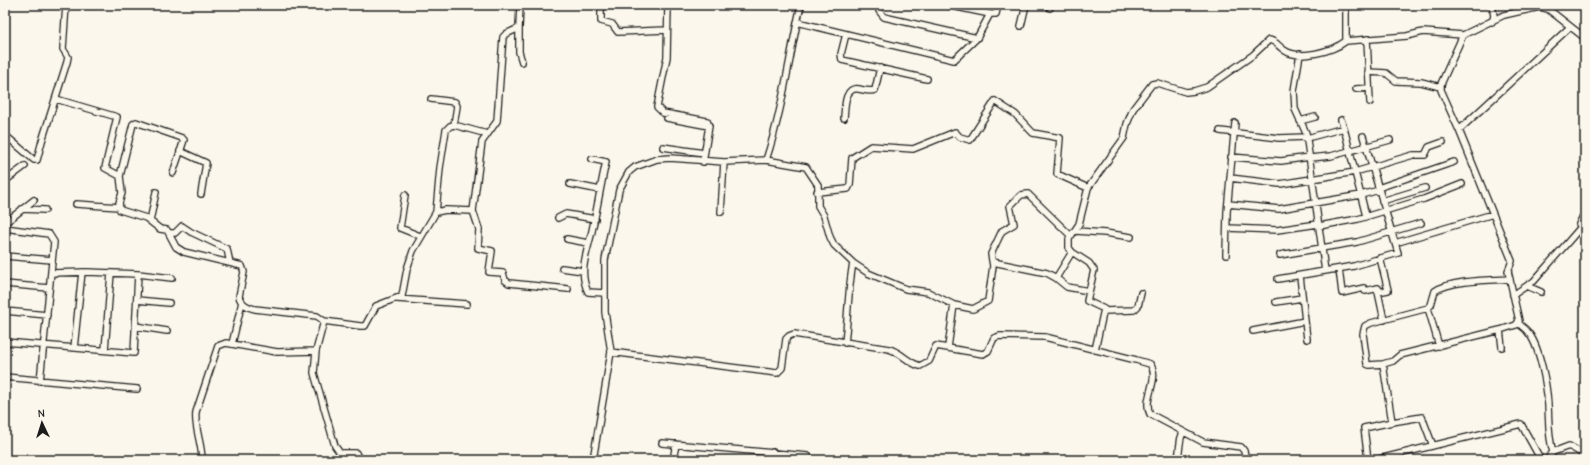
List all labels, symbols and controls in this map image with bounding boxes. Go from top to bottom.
north arrow [22,403,62,443]
text: N [37,407,45,420]

